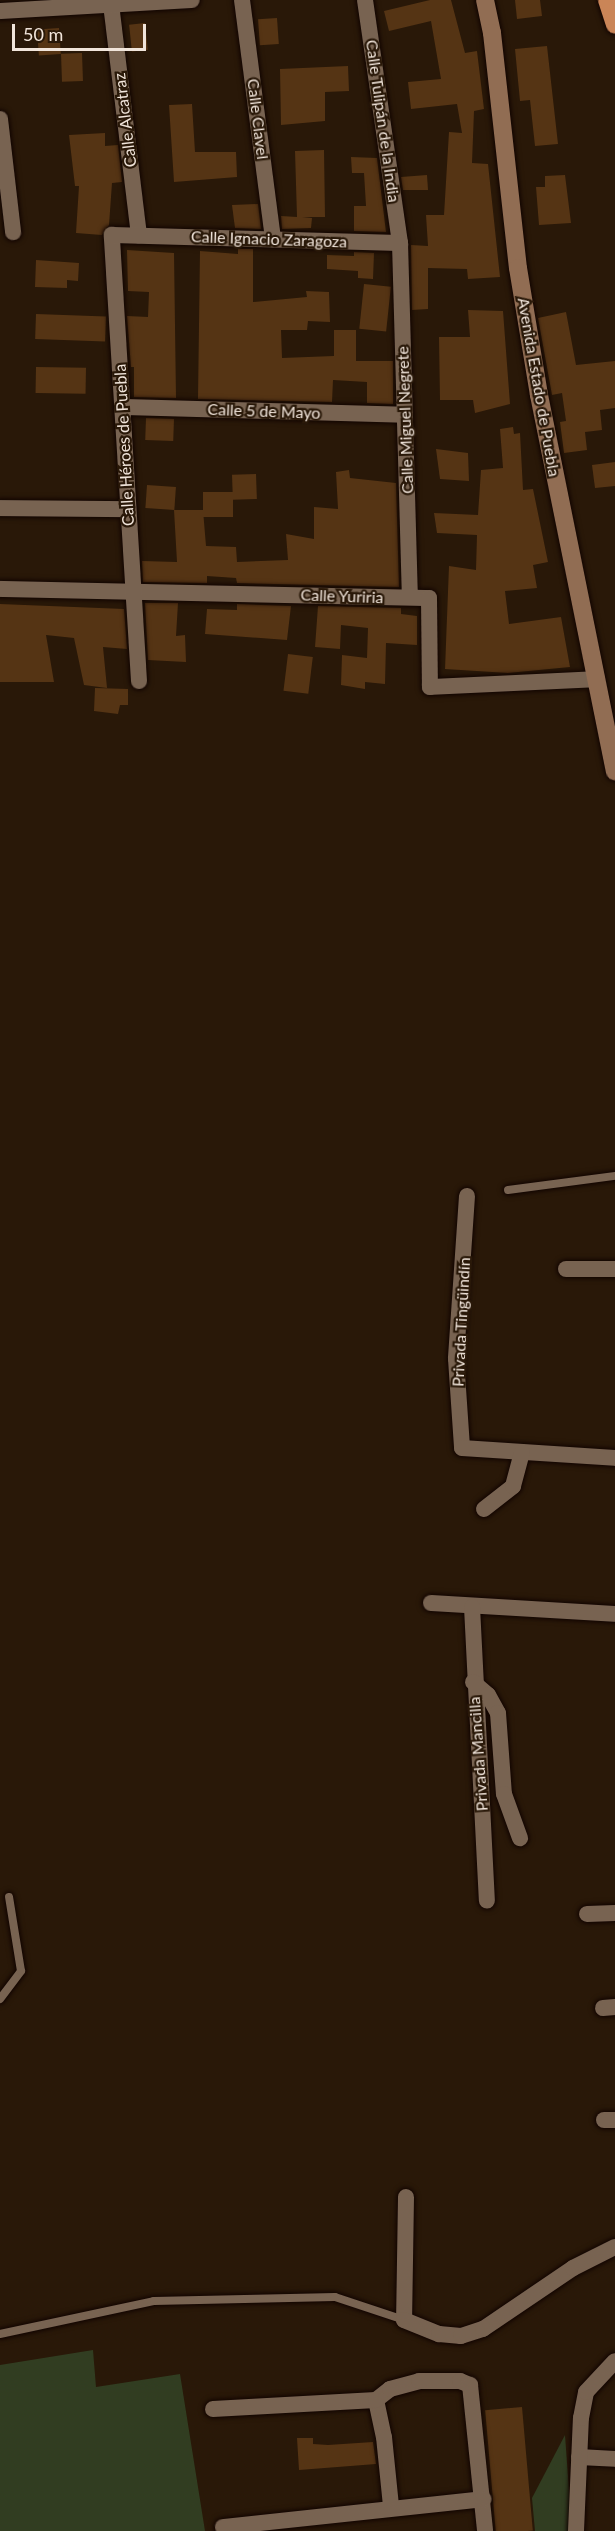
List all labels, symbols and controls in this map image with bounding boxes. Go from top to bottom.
scale bar [15,12,148,50]
text: 50 m [23,23,63,45]
street label: Calle Tulipán de la India [362,38,404,204]
street label: Calle Alcatraz [110,71,140,169]
street label: Calle Clavel [244,78,272,160]
street label: Calle Ignacio Zaragoza [191,227,347,251]
street label: Avenida Estado de Puebla [514,296,564,478]
street label: Calle Miguel Negrete [393,346,417,494]
street label: Calle Héroes de Puebla [110,363,138,527]
street label: Calle 5 de Mayo [207,399,321,423]
street label: Calle Yuriria [300,585,384,607]
street label: Privada Tingüindín [448,1257,474,1387]
street label: Privada Mancilla [464,1696,492,1812]

